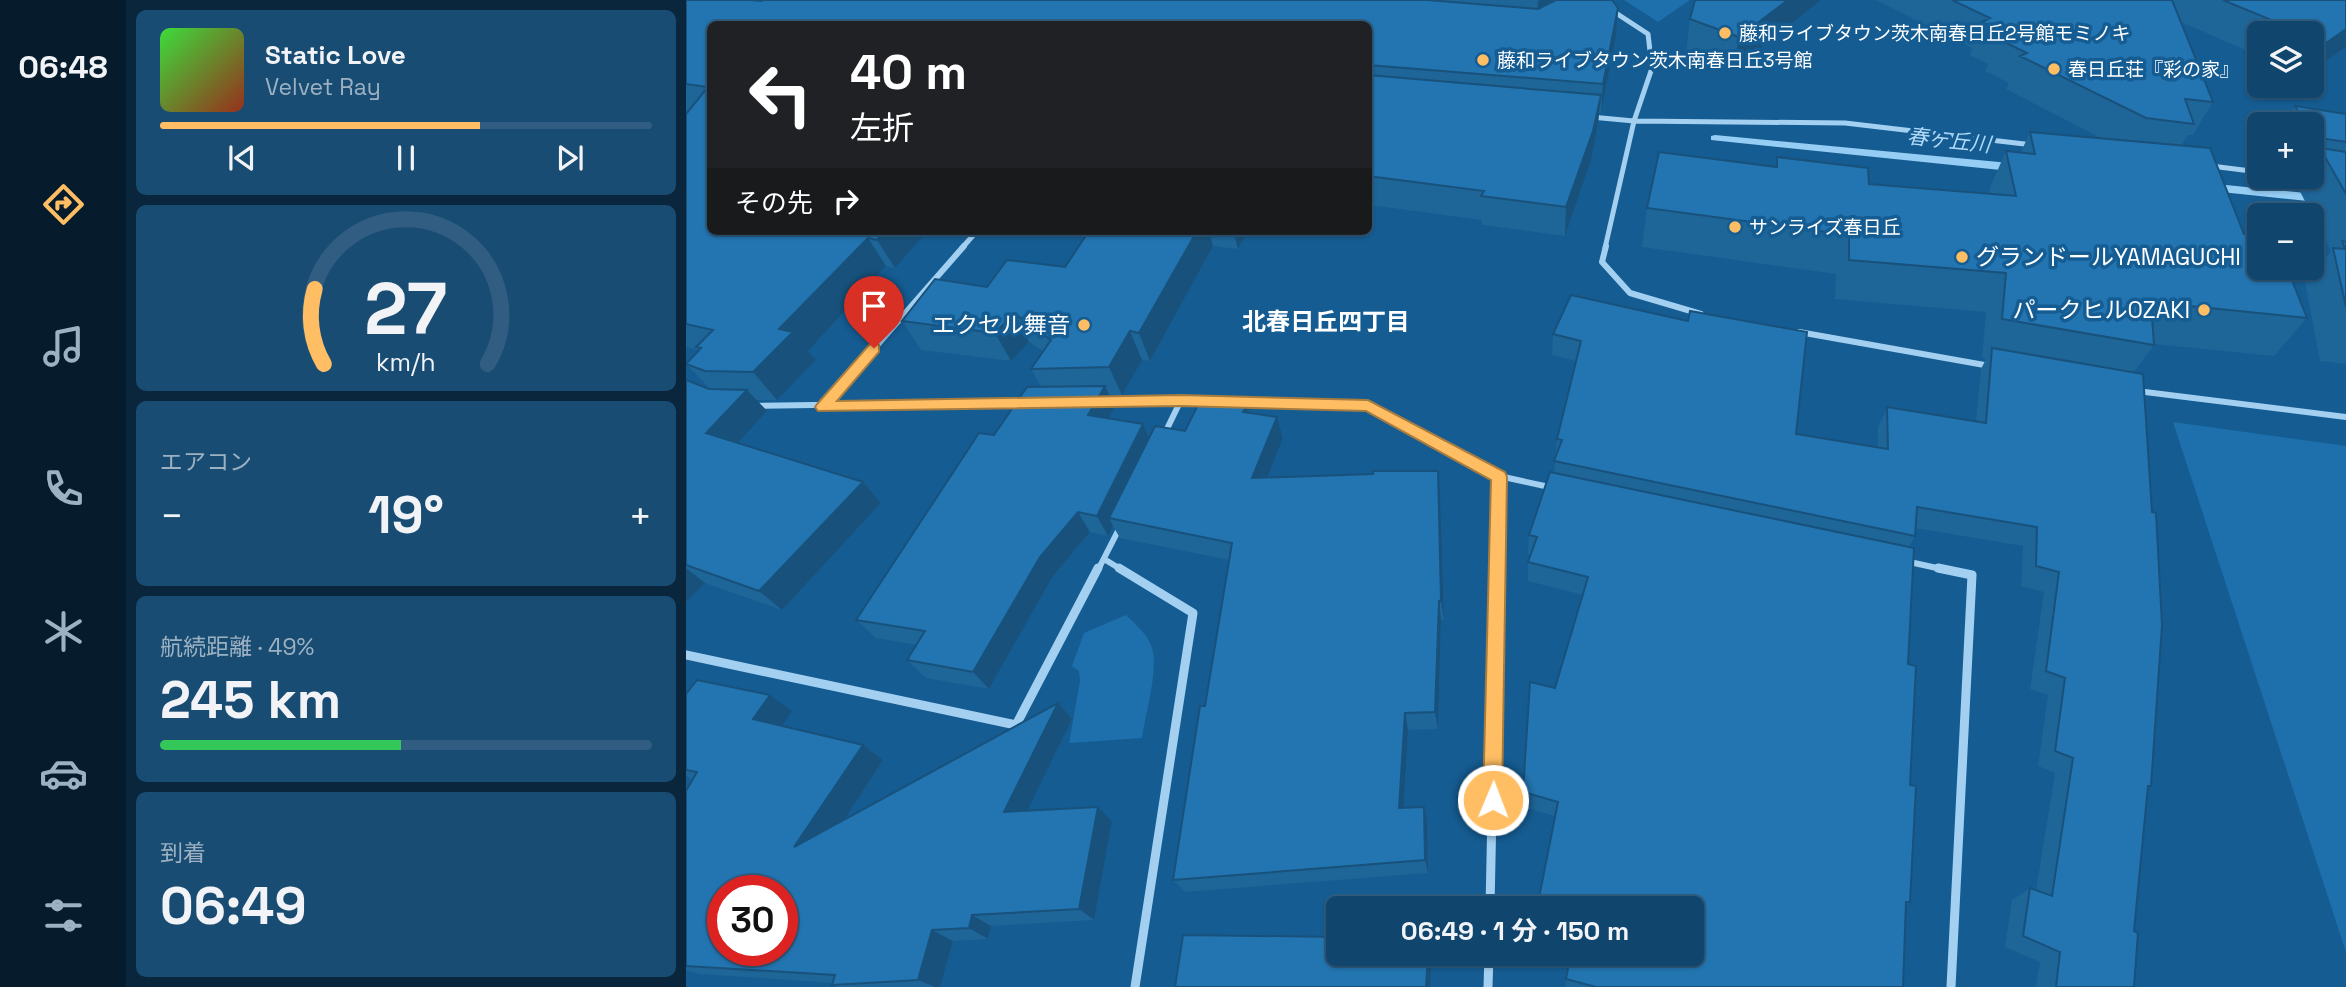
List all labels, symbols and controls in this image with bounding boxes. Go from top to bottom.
place label: 藤和ライブタウン茨木南春日丘2号館モミノキ [1739,21,2130,46]
map controls [2247,21,2324,280]
button: layers [2247,21,2324,98]
marker: 藤和ライブタウン茨木南春日丘2号館モミノキ [1717,25,1733,41]
text: Static Love [265,38,406,72]
text: 40 m [850,41,967,103]
text: 06:48 [18,47,108,87]
place label: 藤和ライブタウン茨木南春日丘3号館 [1497,48,1812,73]
icon: left [735,49,826,140]
marker: 藤和ライブタウン茨木南春日丘3号館 [1475,52,1491,68]
place label: 春日丘荘『彩の家』 [2068,57,2239,82]
marker: 春日丘荘『彩の家』 [2046,61,2062,77]
text: Velvet Ray [265,72,381,102]
text: 左折 [850,108,914,148]
button: + [2247,112,2324,189]
water label: 春ヶ丘川 [1906,122,1994,158]
icon: previous [223,139,261,177]
icon: pause [387,139,425,177]
icon: next [551,139,589,177]
icon: directions [39,180,88,229]
icon: right [827,182,865,220]
text: その先 [735,186,813,220]
button: − [2247,203,2324,280]
place label: サンライズ春日丘 [1749,215,1900,240]
marker: サンライズ春日丘 [1727,219,1743,235]
place label: グランドールYAMAGUCHI [1976,242,2241,272]
marker: グランドールYAMAGUCHI [1954,249,1970,265]
text: 27 [365,263,447,356]
pin [844,276,904,348]
icon: arrive [855,287,893,325]
place label: パークヒルOZAKI [2013,295,2190,325]
marker: パークヒルOZAKI [2196,302,2212,318]
district label: 北春日丘四丁目 [1242,306,1410,337]
place label: エクセル舞音 [932,310,1070,340]
marker: エクセル舞音 [1076,317,1092,333]
icon: music [39,322,88,371]
text: km/h [376,346,436,378]
text: エアコン [160,447,252,477]
icon: phone [39,464,88,513]
text: 19° [368,482,444,548]
text: − [160,492,184,540]
text: + [628,492,652,540]
icon: climate [39,607,88,656]
text: 航続距離 · 49% [160,632,314,662]
text: 245 km [160,667,341,733]
icon: car [39,749,88,798]
position arrow [1456,763,1530,837]
text: 到着 [160,838,206,868]
text: 06:49 [160,873,307,939]
speed limit sign: 30 [707,875,798,966]
icon: filters [39,891,88,940]
text: 06:49 · 1 分 · 150 m [1401,914,1629,948]

